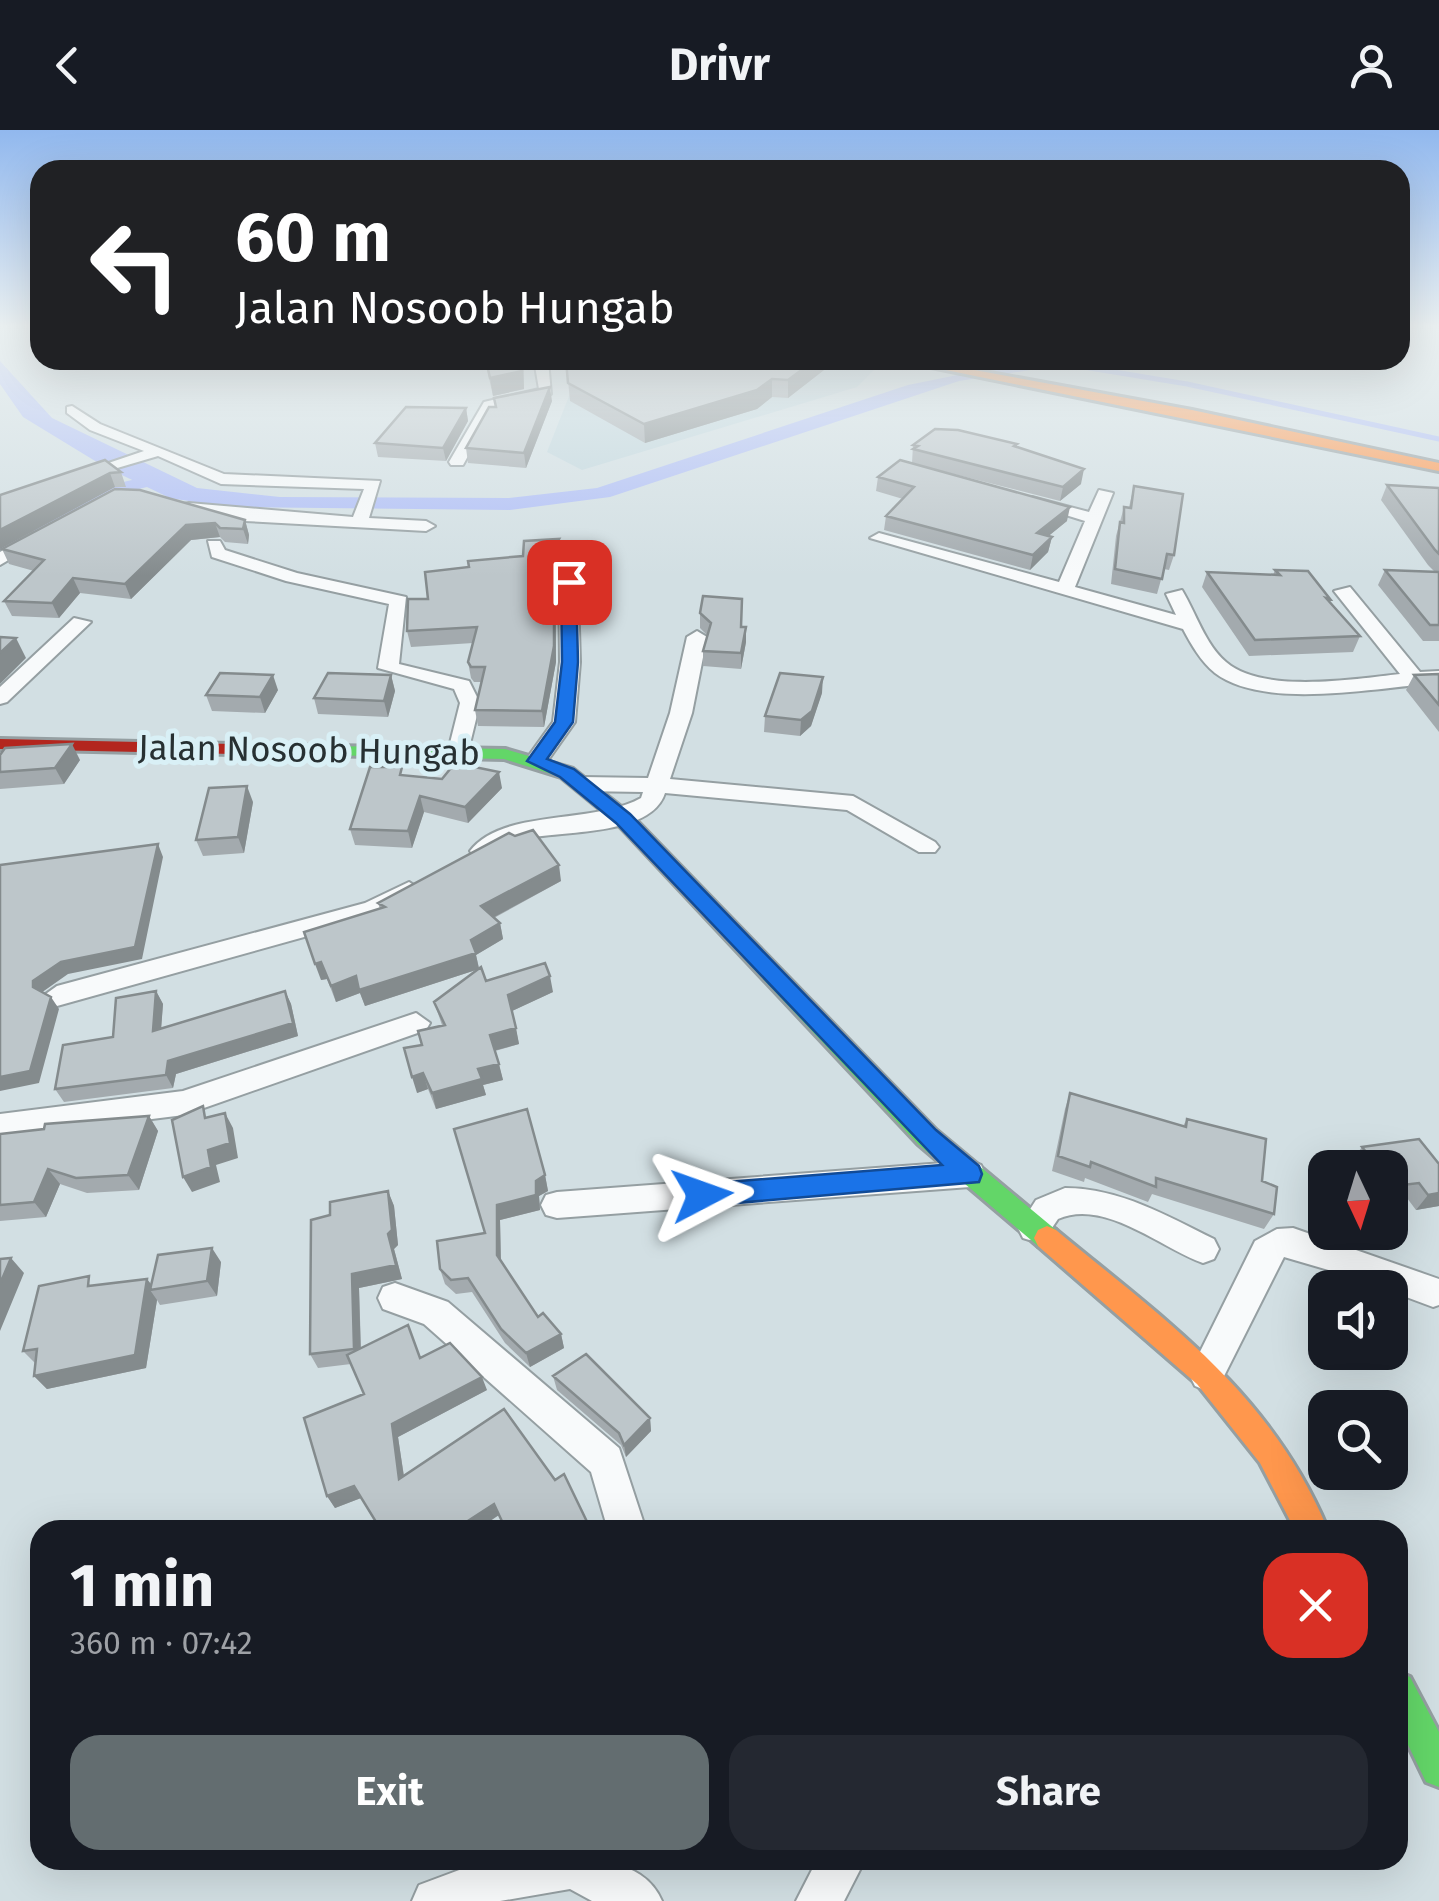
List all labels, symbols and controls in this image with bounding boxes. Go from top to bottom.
icon: back [40,38,95,93]
text: Drivr [669,38,770,92]
icon: person [1344,38,1399,93]
text: 60 m [235,196,391,280]
icon: left [70,200,200,330]
text: Jalan Nosoob Hungab [235,281,675,335]
pin [527,540,612,625]
icon: arrive [542,555,597,610]
street label: Jalan Nosoob Hungab [138,726,480,774]
position arrow [650,1143,754,1247]
north arrow [1308,1150,1408,1250]
map controls [1308,1150,1408,1490]
button: sound [1308,1270,1408,1370]
button: search [1308,1390,1408,1490]
text: 1 min [70,1550,214,1622]
button: close [1263,1553,1368,1658]
text: 360 m · 07:42 [70,1624,253,1662]
button: Exit [70,1735,709,1850]
button: Share [729,1735,1368,1850]

